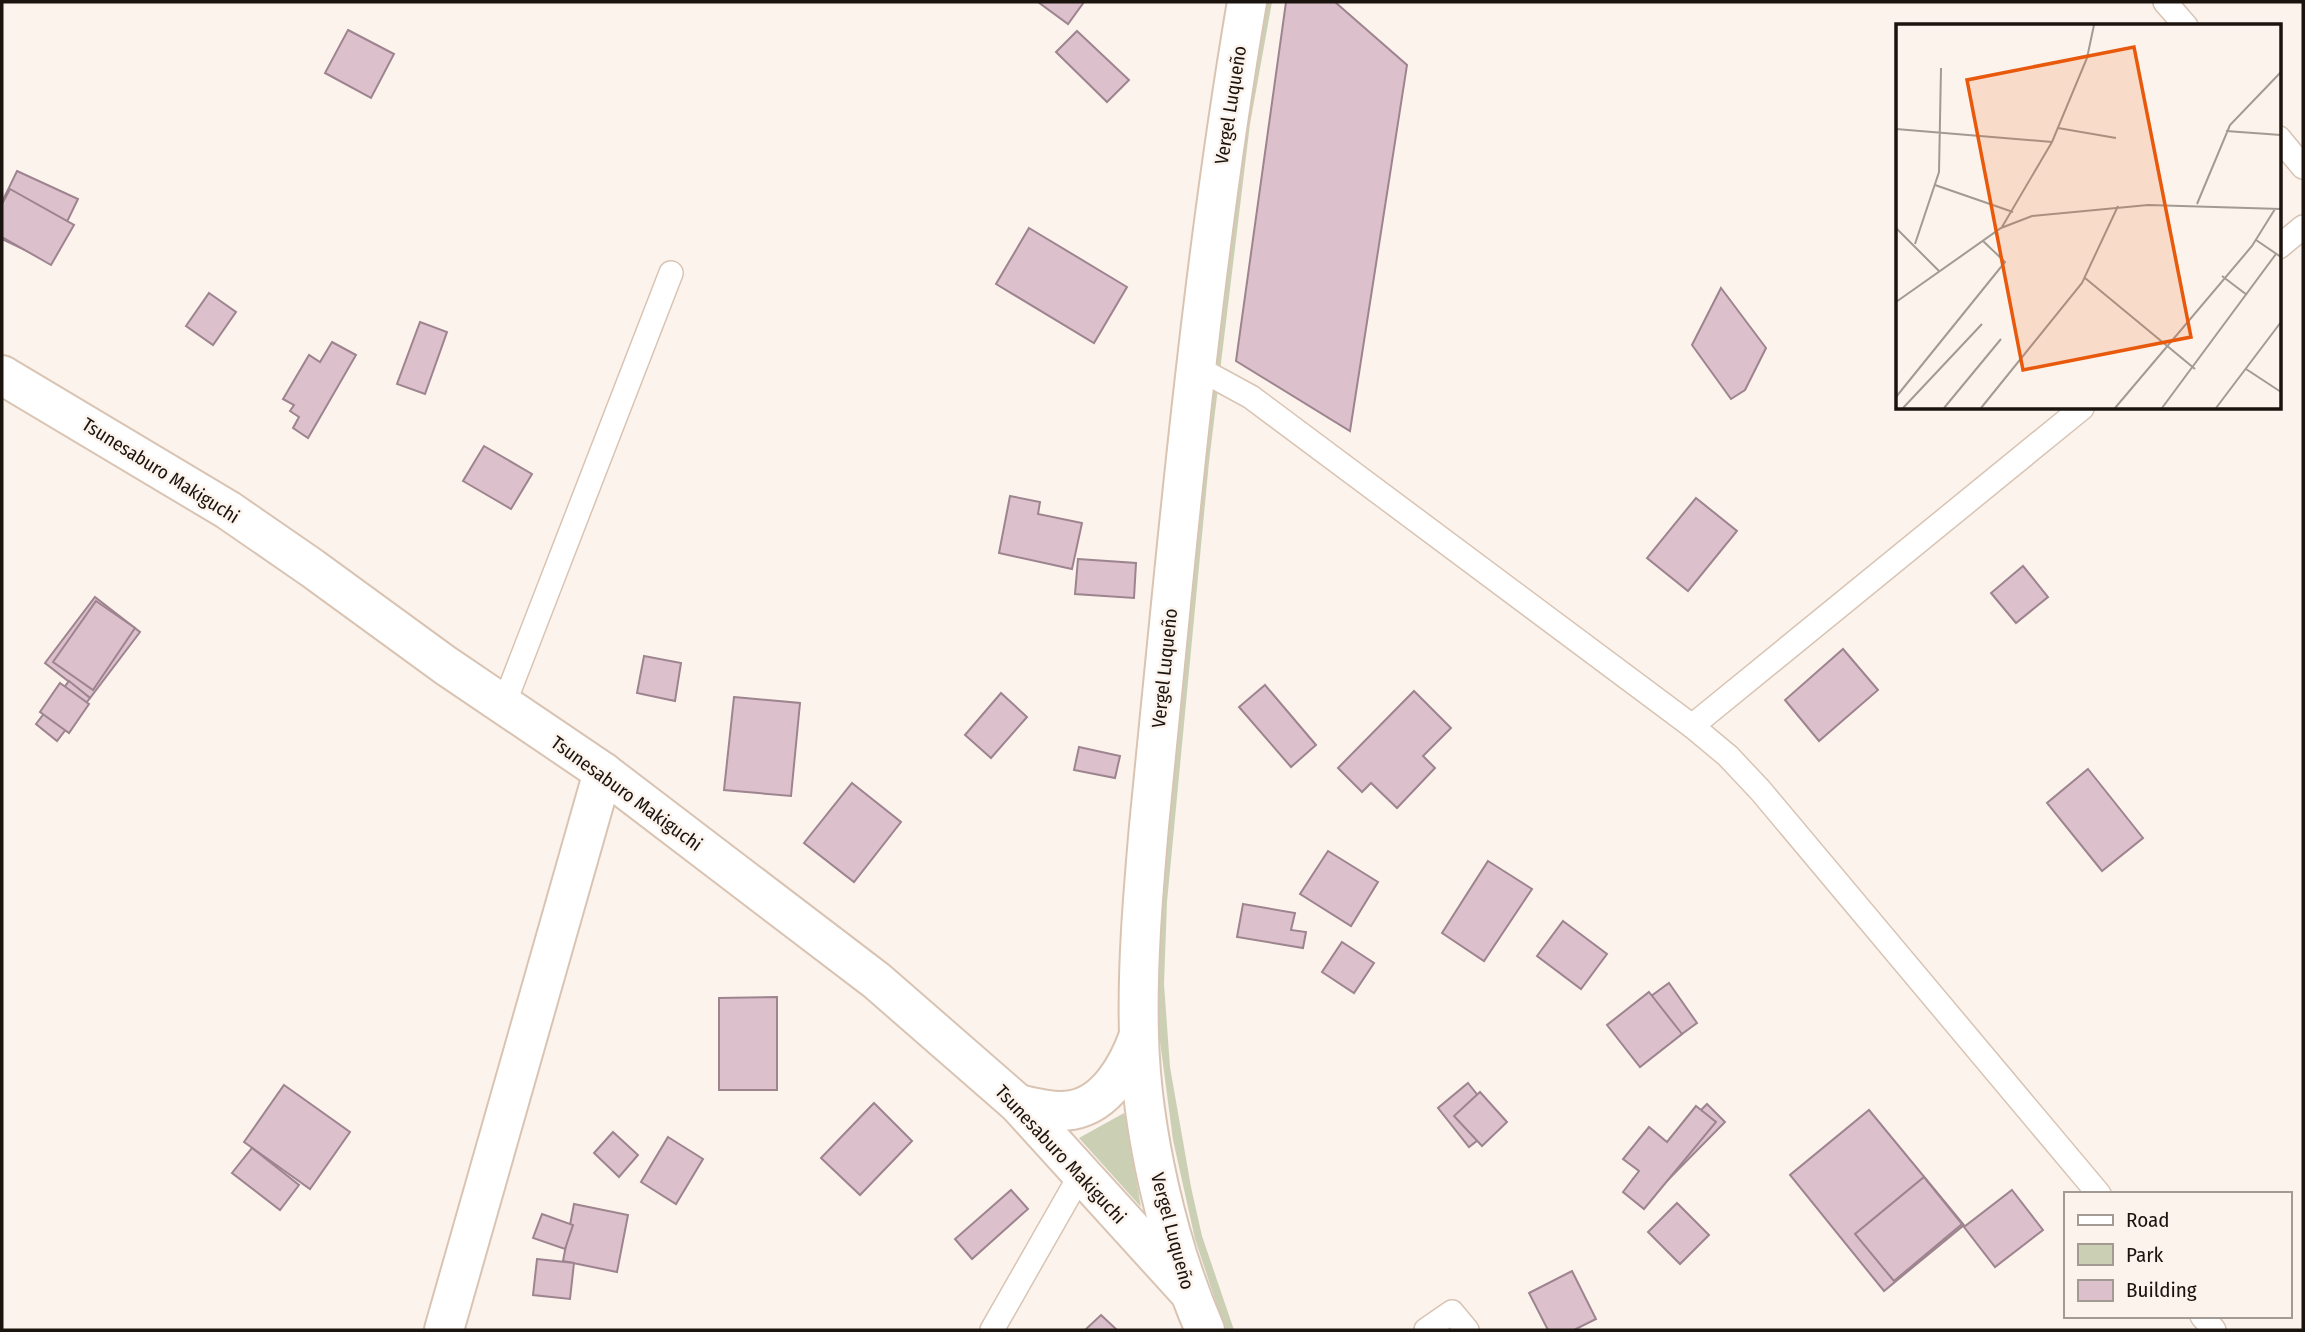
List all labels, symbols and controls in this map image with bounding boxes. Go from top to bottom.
inset map [1896,24,2280,410]
street label: Vergel Luqueño [1210,44,1251,166]
street label: Tsunesaburo Makiguchi [78,413,244,528]
street label: Vergel Luqueño [1147,607,1182,729]
street label: Tsunesaburo Makiguchi [547,731,707,856]
street label: Tsunesaburo Makiguchi [990,1080,1131,1228]
street label: Vergel Luqueño [1146,1170,1199,1292]
legend [2064,1192,2291,1318]
text: Road [2126,1207,2170,1233]
text: Park [2126,1242,2164,1268]
text: Building [2126,1277,2197,1303]

